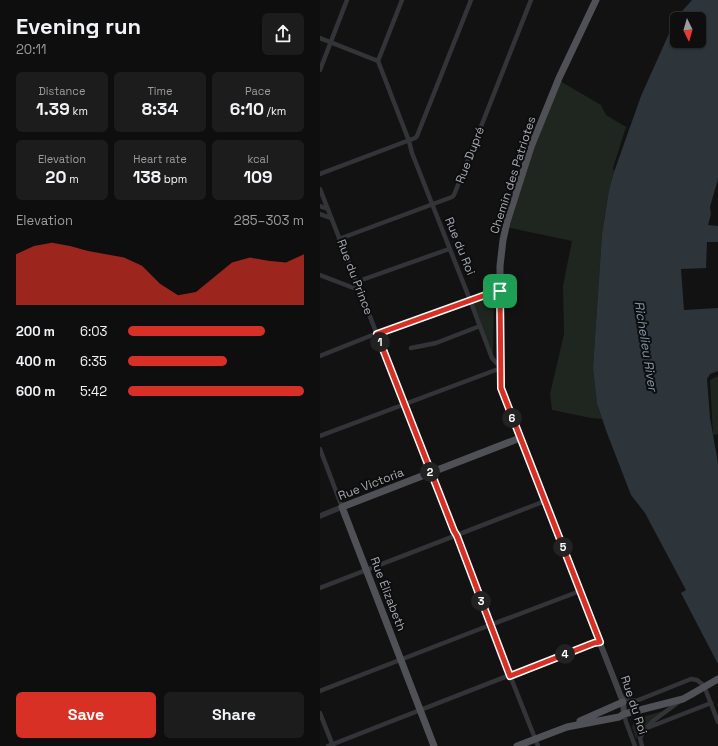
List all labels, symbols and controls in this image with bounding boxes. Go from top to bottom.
text: Evening run [16,12,141,40]
north arrow [670,12,706,48]
map controls [670,12,706,48]
button: share [262,13,304,55]
text: 20:11 [16,41,46,58]
text: Distance [39,84,85,98]
text: Time [147,84,173,98]
text: Pace [245,84,271,98]
text: 1.39 [36,98,70,120]
text: 8:34 [142,98,178,120]
text: 6:10 [230,98,264,120]
text: km [70,104,88,118]
text: /km [264,104,286,118]
street label: Chemin des Patriotes [486,114,540,236]
street label: Rue Dupré [452,124,488,186]
text: Elevation [38,152,86,166]
text: Heart rate [133,152,187,166]
text: kcal [247,152,269,166]
text: 20 [45,166,66,188]
text: 138 [133,166,161,188]
text: 109 [243,166,273,188]
text: m [66,172,79,186]
text: bpm [161,172,187,186]
text: Elevation [16,212,73,229]
text: 285–303 m [234,212,304,229]
street label: Rue du Roi [441,215,479,277]
street label: Rue du Prince [333,237,377,317]
pin [483,274,517,308]
icon: arrive [489,280,511,302]
water label: Richelieu River [630,300,662,394]
text: 200 m [16,323,55,340]
text: 6:03 [80,323,107,340]
pin: 1 [370,332,390,352]
text: 1 [378,335,382,349]
text: 400 m [16,353,56,370]
text: 6:35 [80,353,107,370]
text: 600 m [16,383,55,400]
text: 5:42 [80,383,107,400]
pin: 6 [502,408,522,428]
text: 6 [509,411,515,425]
pin: 2 [420,462,440,482]
street label: Rue Victoria [336,464,406,504]
text: 2 [427,465,433,479]
pin: 5 [553,537,573,557]
text: 5 [560,540,566,554]
street label: Rue Élizabeth [366,555,410,633]
pin: 3 [471,591,491,611]
text: 3 [478,594,484,608]
pin: 4 [555,644,575,664]
text: 4 [562,647,569,661]
street label: Rue du Roi [617,673,651,737]
button: Save [16,692,156,738]
button: Share [164,692,304,738]

